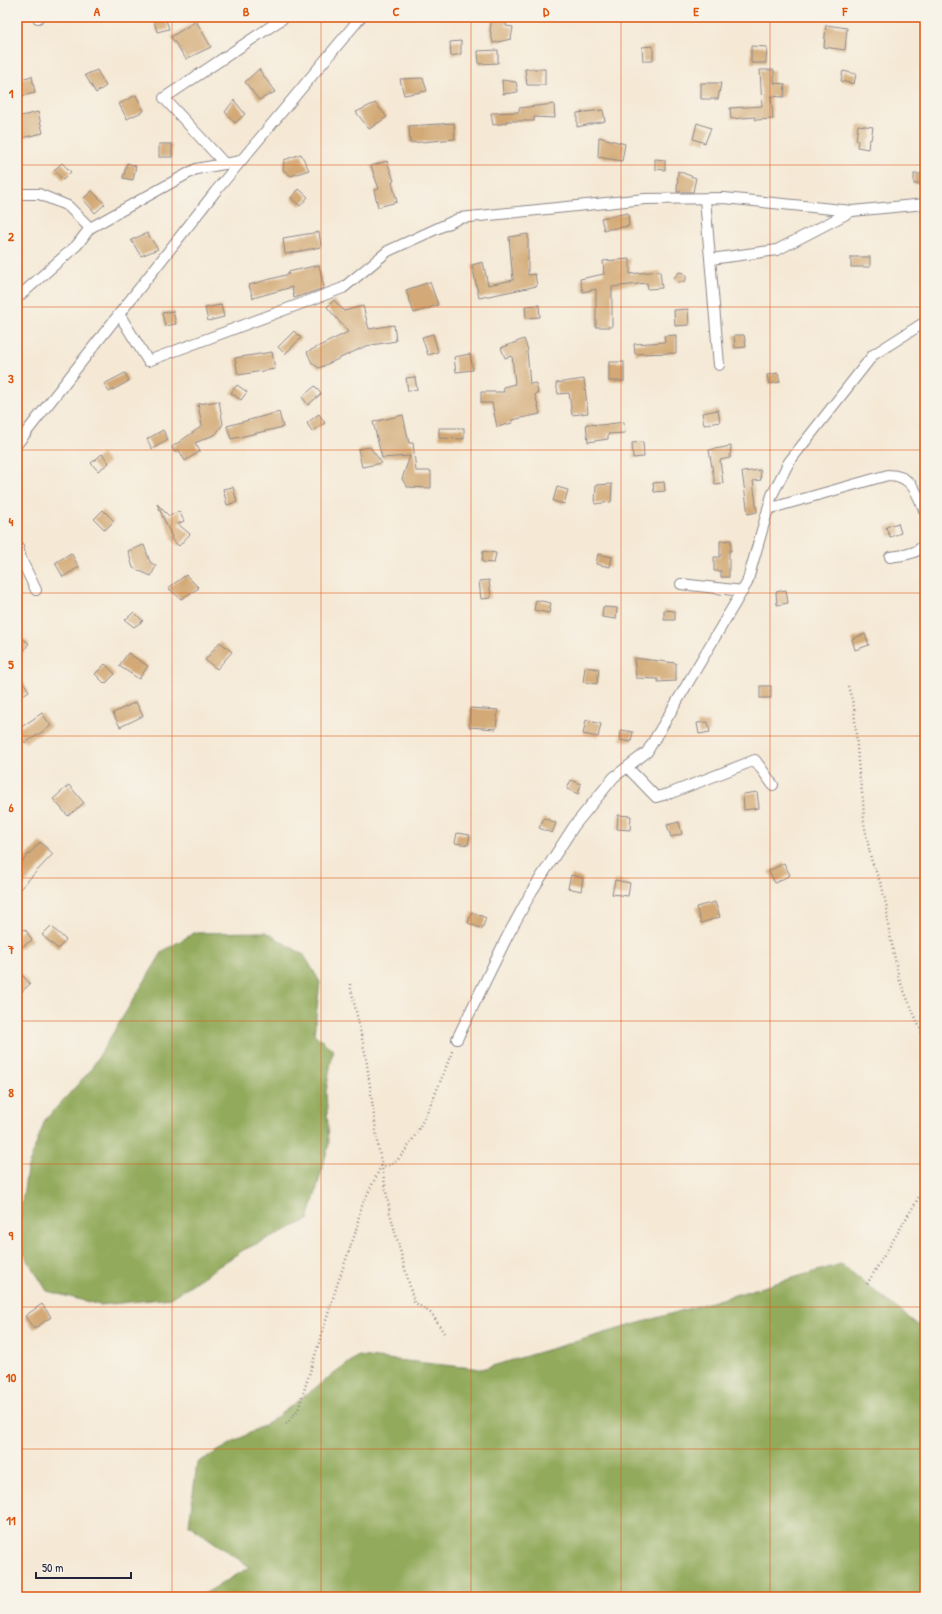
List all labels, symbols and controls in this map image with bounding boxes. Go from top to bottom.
text: A [94,2,101,20]
text: B [243,2,250,20]
text: C [392,2,400,20]
text: D [543,2,550,20]
text: E [693,2,699,20]
text: F [842,2,849,20]
text: 1 [9,84,14,102]
text: 2 [8,227,15,245]
text: 3 [8,369,14,387]
text: 4 [9,512,14,530]
text: 5 [8,655,14,673]
text: 6 [8,798,14,816]
text: 7 [7,940,15,958]
text: 8 [8,1083,14,1101]
text: 9 [9,1226,14,1244]
text: 10 [6,1368,16,1386]
text: 11 [6,1511,16,1529]
scale bar [36,1554,131,1580]
text: 50 m [42,1559,63,1576]

